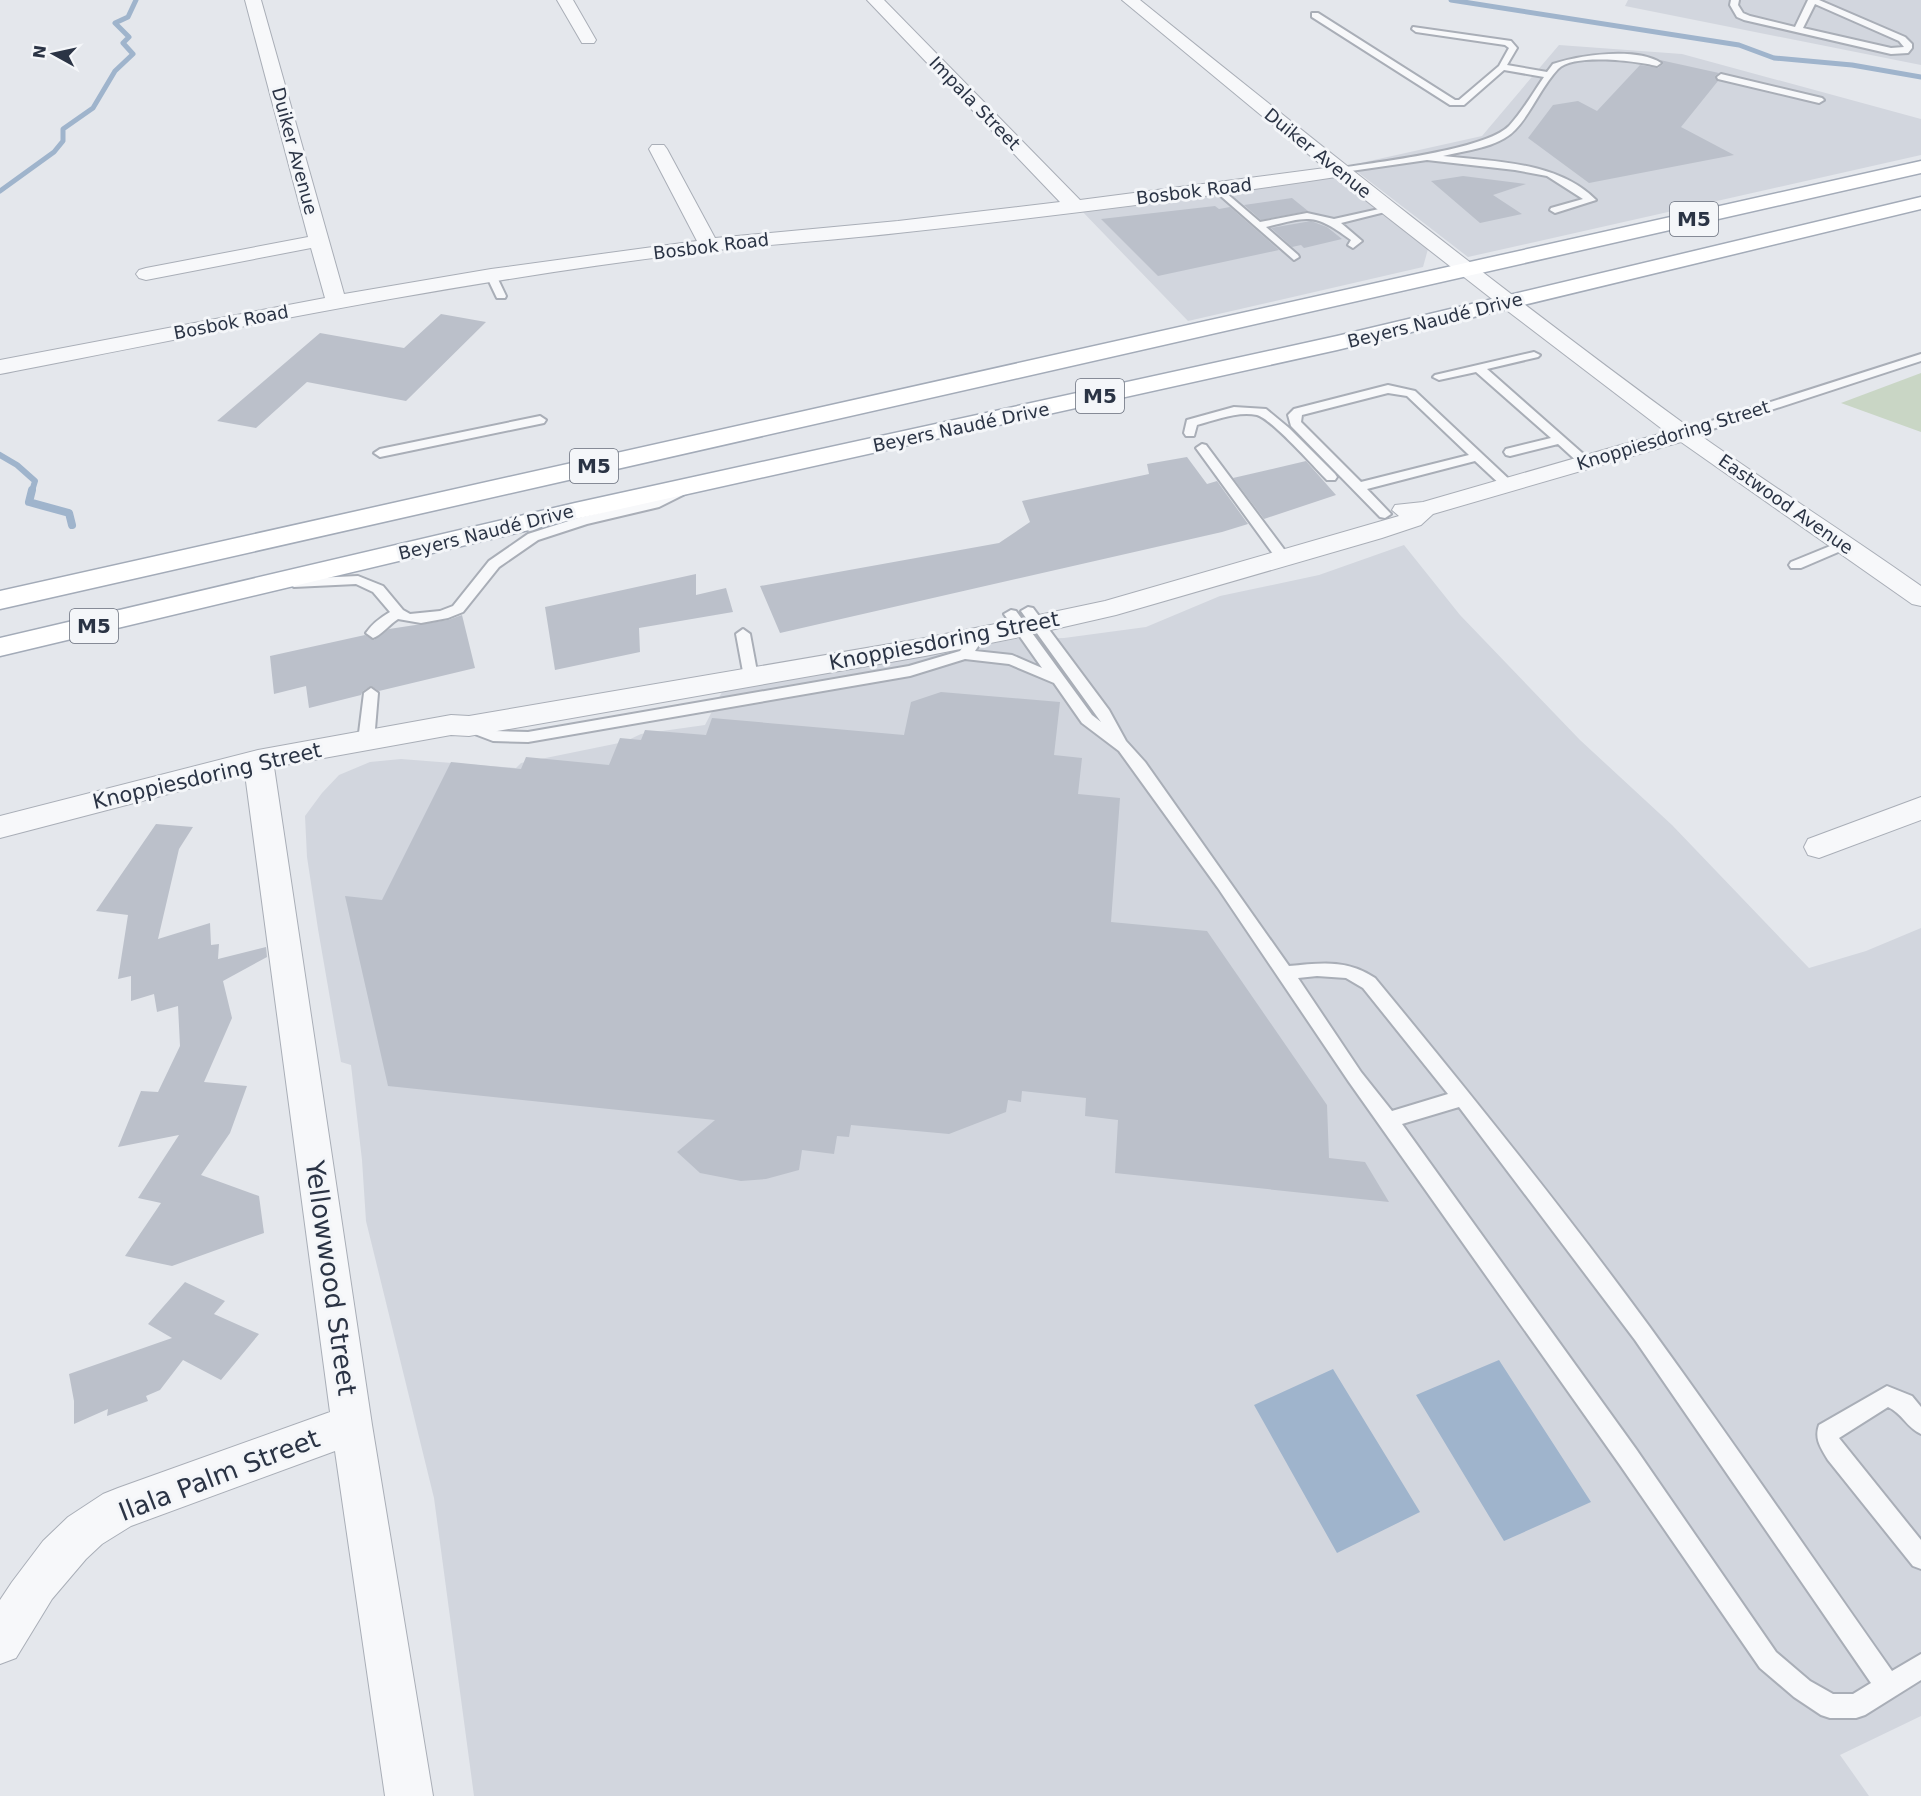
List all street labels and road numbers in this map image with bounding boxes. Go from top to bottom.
street label: Impala Street [925,52,1025,154]
street label: Duiker Avenue [268,85,322,217]
street label: Duiker Avenue [1260,104,1376,202]
street label: Bosbok Road [1135,173,1253,209]
road number: M5 [1670,202,1718,236]
street label: Bosbok Road [652,228,770,264]
street label: Beyers Naudé Drive [1345,288,1525,352]
street label: Bosbok Road [172,301,290,343]
road number: M5 [1076,379,1124,413]
street label: Knoppiesdoring Street [1574,396,1772,474]
street label: Beyers Naudé Drive [871,398,1051,456]
road number: M5 [570,449,618,483]
street label: Eastwood Avenue [1715,450,1857,558]
street label: Beyers Naudé Drive [396,500,576,564]
street label: Knoppiesdoring Street [827,607,1061,675]
road number: M5 [70,609,118,643]
street label: Knoppiesdoring Street [90,738,324,814]
street label: Yellowwood Street [300,1158,362,1397]
street label: Ilala Palm Street [114,1423,324,1527]

